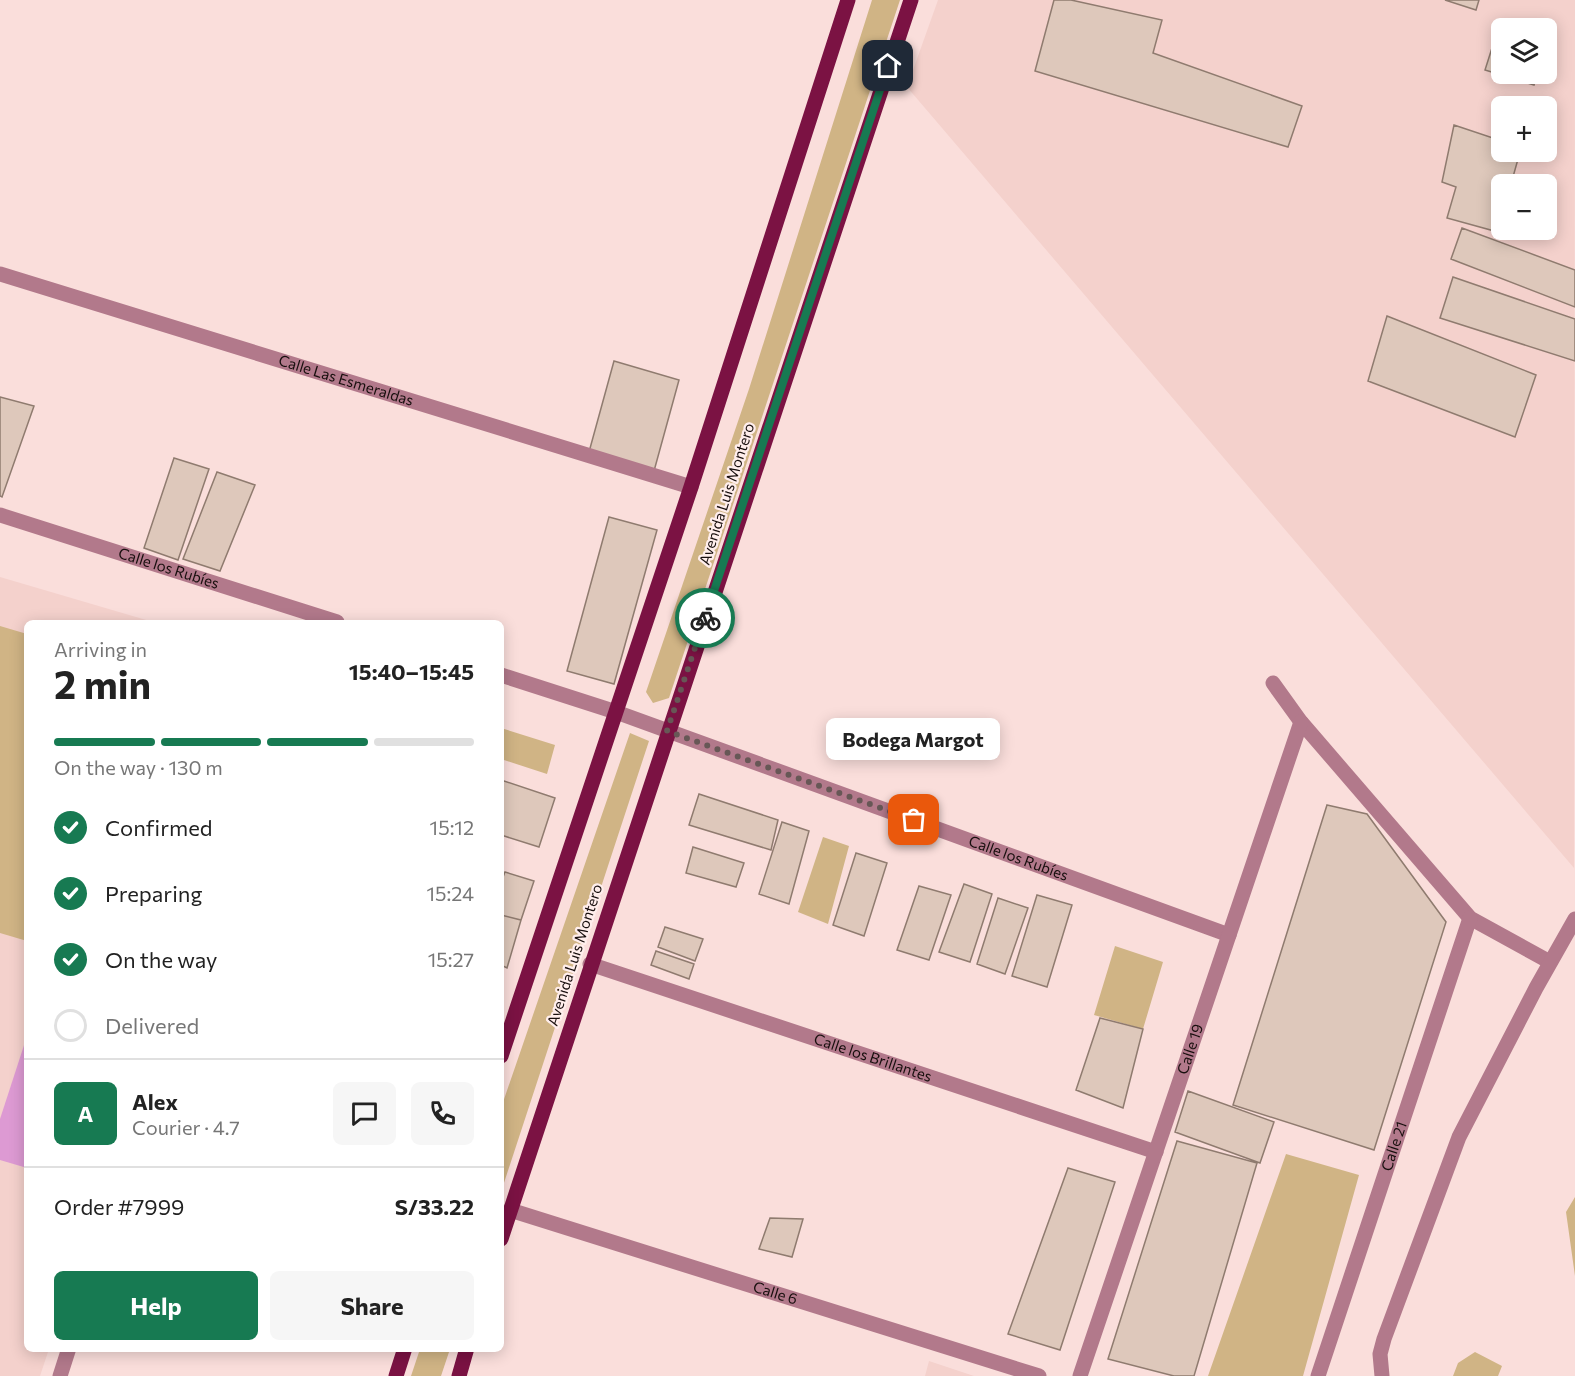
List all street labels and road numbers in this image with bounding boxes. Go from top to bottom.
street label: Calle Las Esmeraldas [277,350,416,409]
street label: Avenida Luis Montero [695,421,757,567]
street label: Calle los Rubíes [116,543,222,592]
street label: Calle los Rubíes [966,831,1071,884]
street label: Avenida Luis Montero [543,882,605,1028]
street label: Calle 19 [1173,1021,1206,1076]
street label: Calle los Brillantes [812,1029,935,1085]
street label: Calle 21 [1377,1119,1410,1173]
street label: Calle 6 [751,1277,800,1308]

